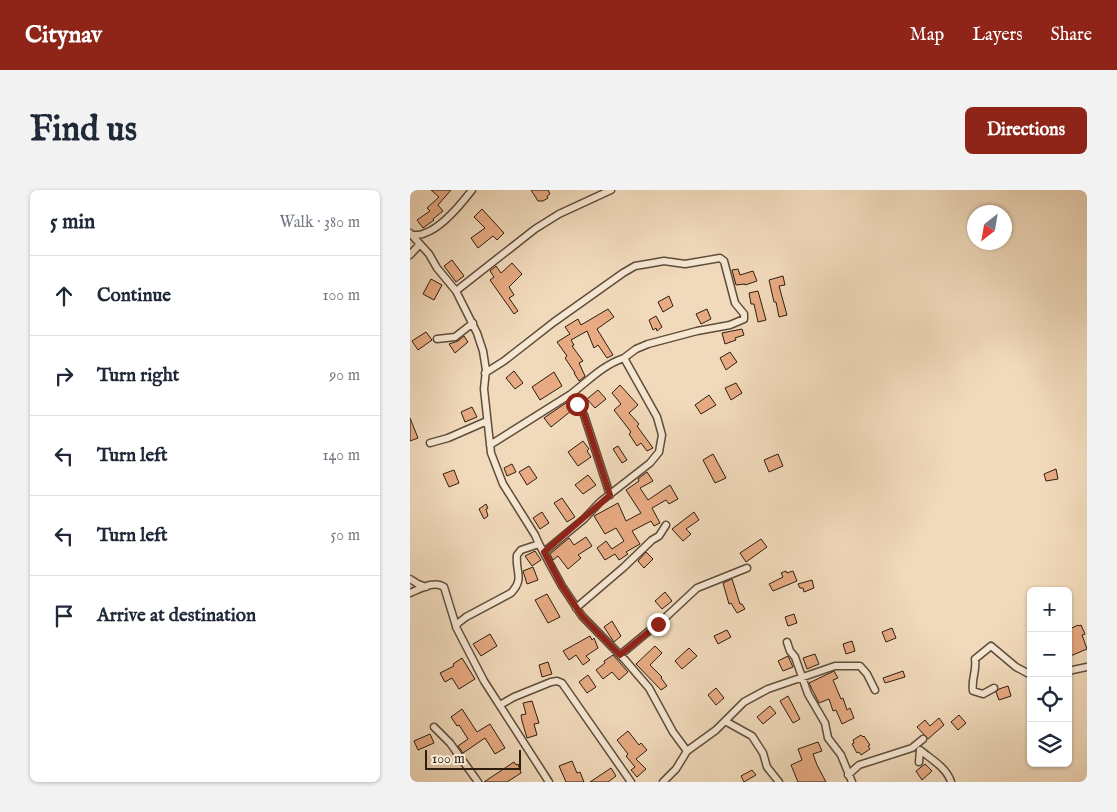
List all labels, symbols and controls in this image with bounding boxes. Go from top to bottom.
text: Citynav [25,20,102,51]
text: Map [910,24,944,47]
text: Layers [972,24,1023,47]
text: Share [1051,24,1092,47]
button: Directions [965,107,1087,154]
text: Find us [30,108,137,153]
north arrow [967,205,1012,250]
text: 5 min [50,209,95,236]
text: Walk · 380 m [279,213,360,233]
icon: ahead [50,282,78,310]
text: Continue [97,284,171,308]
text: 100 m [323,286,360,306]
icon: right [50,362,78,390]
text: Turn right [97,364,179,388]
text: 90 m [329,366,360,386]
route start [566,393,589,416]
icon: left [50,442,78,470]
text: Turn left [97,444,168,468]
text: 140 m [322,446,360,466]
icon: left [50,522,78,550]
text: Turn left [97,524,168,548]
text: 50 m [331,526,360,546]
map controls [1027,587,1072,767]
button: + [1027,587,1072,632]
icon: arrive [50,602,78,630]
text: Arrive at destination [97,604,256,628]
route end [647,613,670,636]
button: − [1027,632,1072,677]
button: locate [1027,677,1072,722]
button: layers [1027,722,1072,767]
scale bar [425,747,521,770]
text: 100 m [432,750,465,768]

